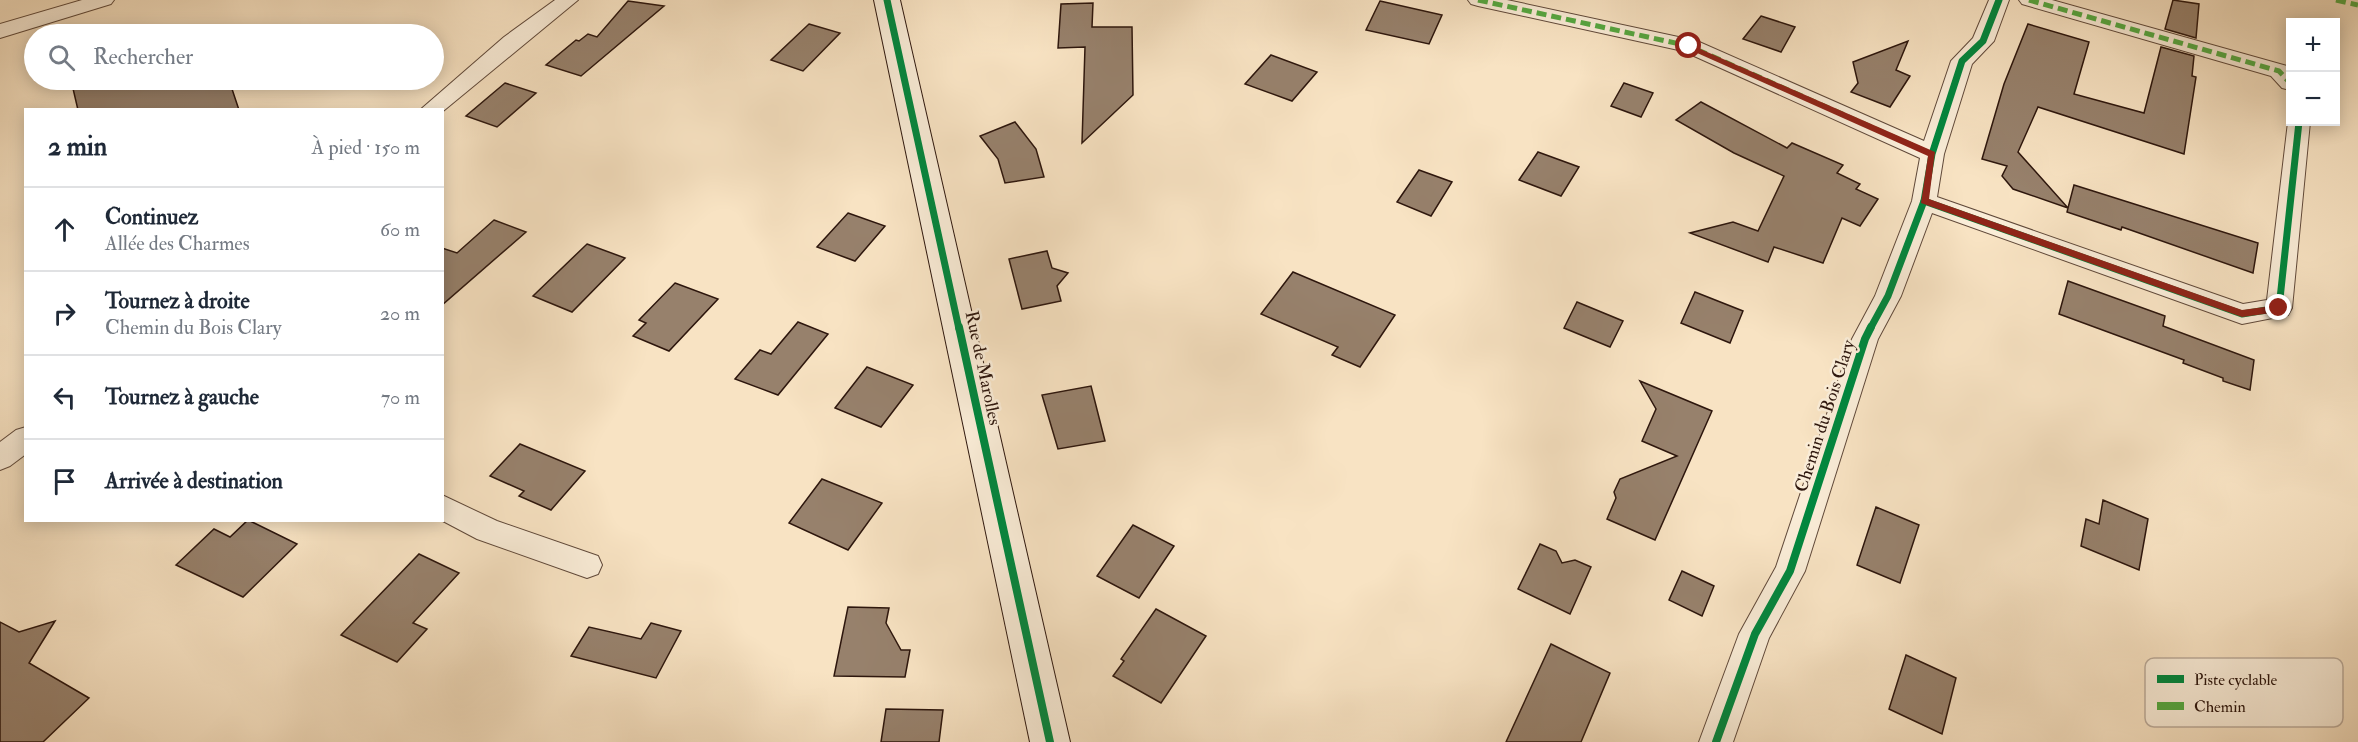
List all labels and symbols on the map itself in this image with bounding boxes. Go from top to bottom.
route start [1675,32,1701,58]
route end [2265,294,2291,320]
street label: Rue de Marolles [960,309,1006,427]
street label: Chemin du Bois Clary [1790,336,1861,495]
legend [2145,658,2343,727]
text: Piste cyclable [2194,670,2278,690]
text: Chemin [2194,697,2246,717]

